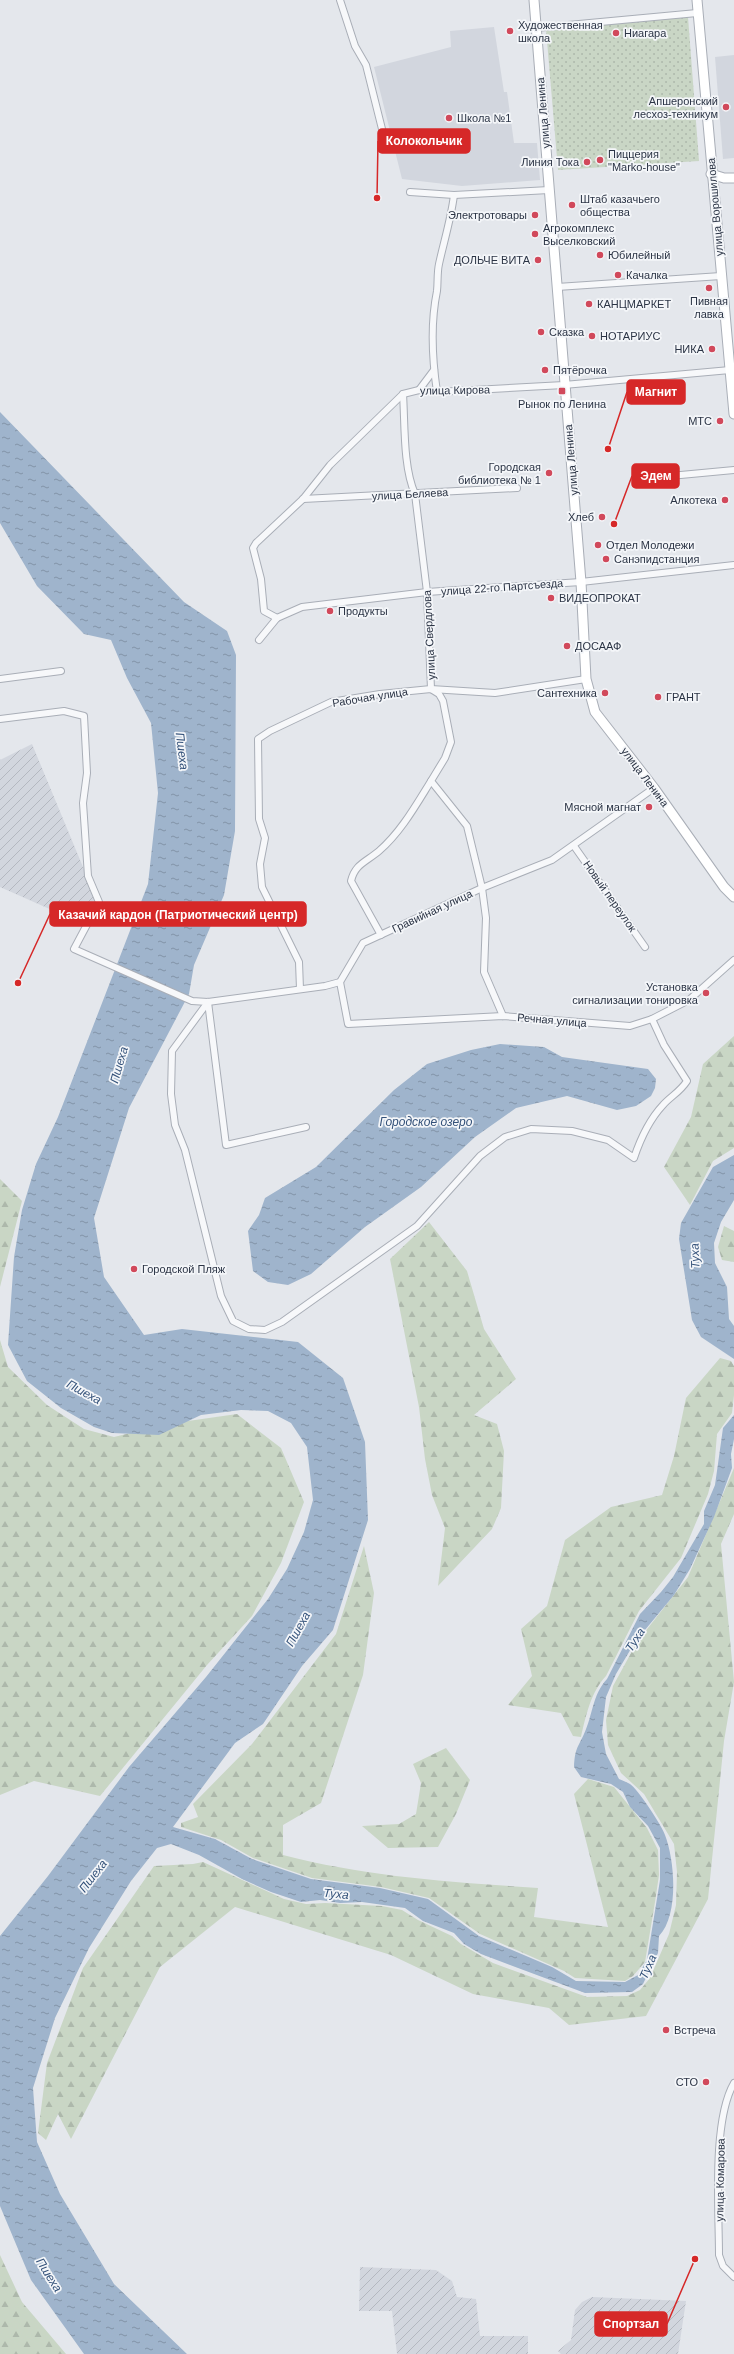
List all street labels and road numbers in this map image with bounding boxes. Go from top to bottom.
street label: улица Ленина [534,76,552,149]
street label: улица Ворошилова [705,157,725,257]
street label: улица Кирова [420,383,491,397]
street label: улица Ленина [562,423,580,496]
street label: улица Беляева [371,486,449,502]
street label: улица 22-го Партсъезда [440,577,564,597]
street label: улица Свердлова [421,589,437,680]
street label: Рабочая улица [331,685,410,709]
street label: улица Ленина [619,745,672,810]
street label: Новый переулок [581,858,639,934]
street label: Гравийная улица [390,887,475,935]
street label: Речная улица [517,1011,588,1029]
street label: улица Комарова [713,2137,727,2222]

